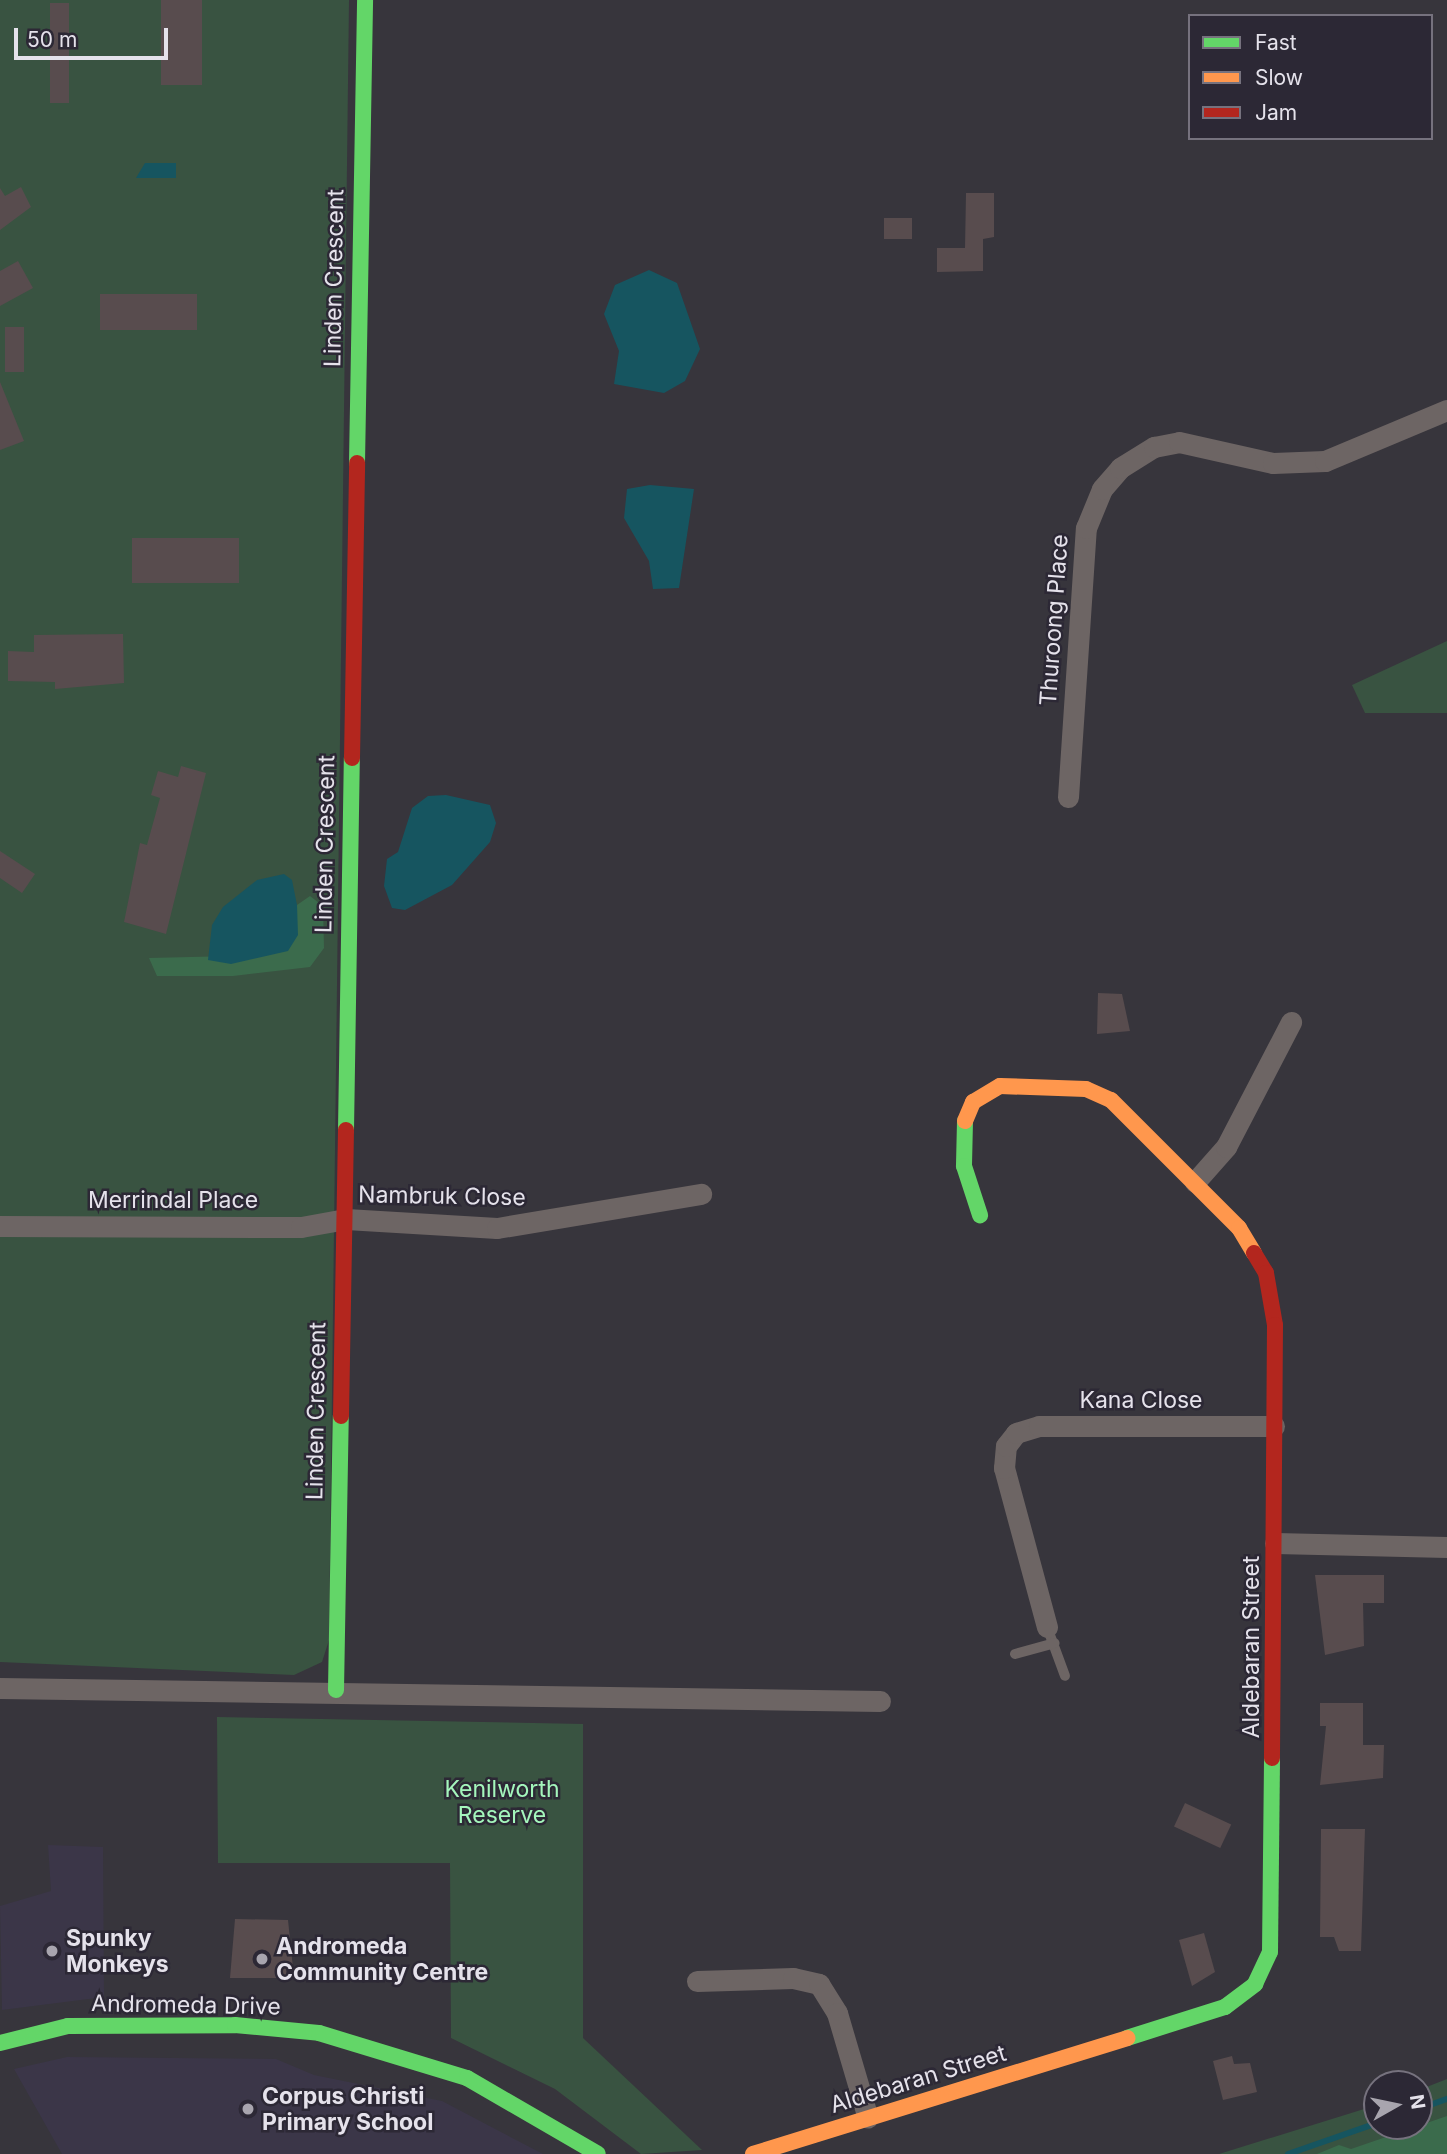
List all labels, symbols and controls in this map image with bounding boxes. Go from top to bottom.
scale bar [18,14,172,58]
legend [1188,14,1433,140]
text: 50 m [27,27,77,52]
text: Fast [1255,30,1297,55]
text: Slow [1255,65,1303,90]
text: Jam [1255,100,1297,125]
street label: Linden Crescent [319,189,349,367]
street label: Thuroong Place [1034,533,1074,707]
street label: Linden Crescent [310,755,340,933]
street label: Nambruk Close [358,1181,526,1211]
street label: Merrindal Place [88,1186,258,1214]
street label: Linden Crescent [301,1322,331,1500]
street label: Kana Close [1079,1386,1203,1414]
street label: Aldebaran Street [1237,1556,1265,1738]
park label: Kenilworth Reserve [444,1775,560,1829]
place label: Spunky Monkeys [66,1924,169,1978]
place label: Andromeda Community Centre [276,1932,488,1986]
marker: Spunky Monkeys [44,1943,60,1959]
marker: Andromeda Community Centre [254,1951,270,1967]
street label: Andromeda Drive [91,1990,281,2020]
street label: Aldebaran Street [827,2039,1009,2119]
north arrow [1363,2070,1433,2140]
place label: Corpus Christi Primary School [262,2082,433,2136]
text: N [1405,2093,1430,2111]
marker: Corpus Christi Primary School [240,2101,256,2117]

